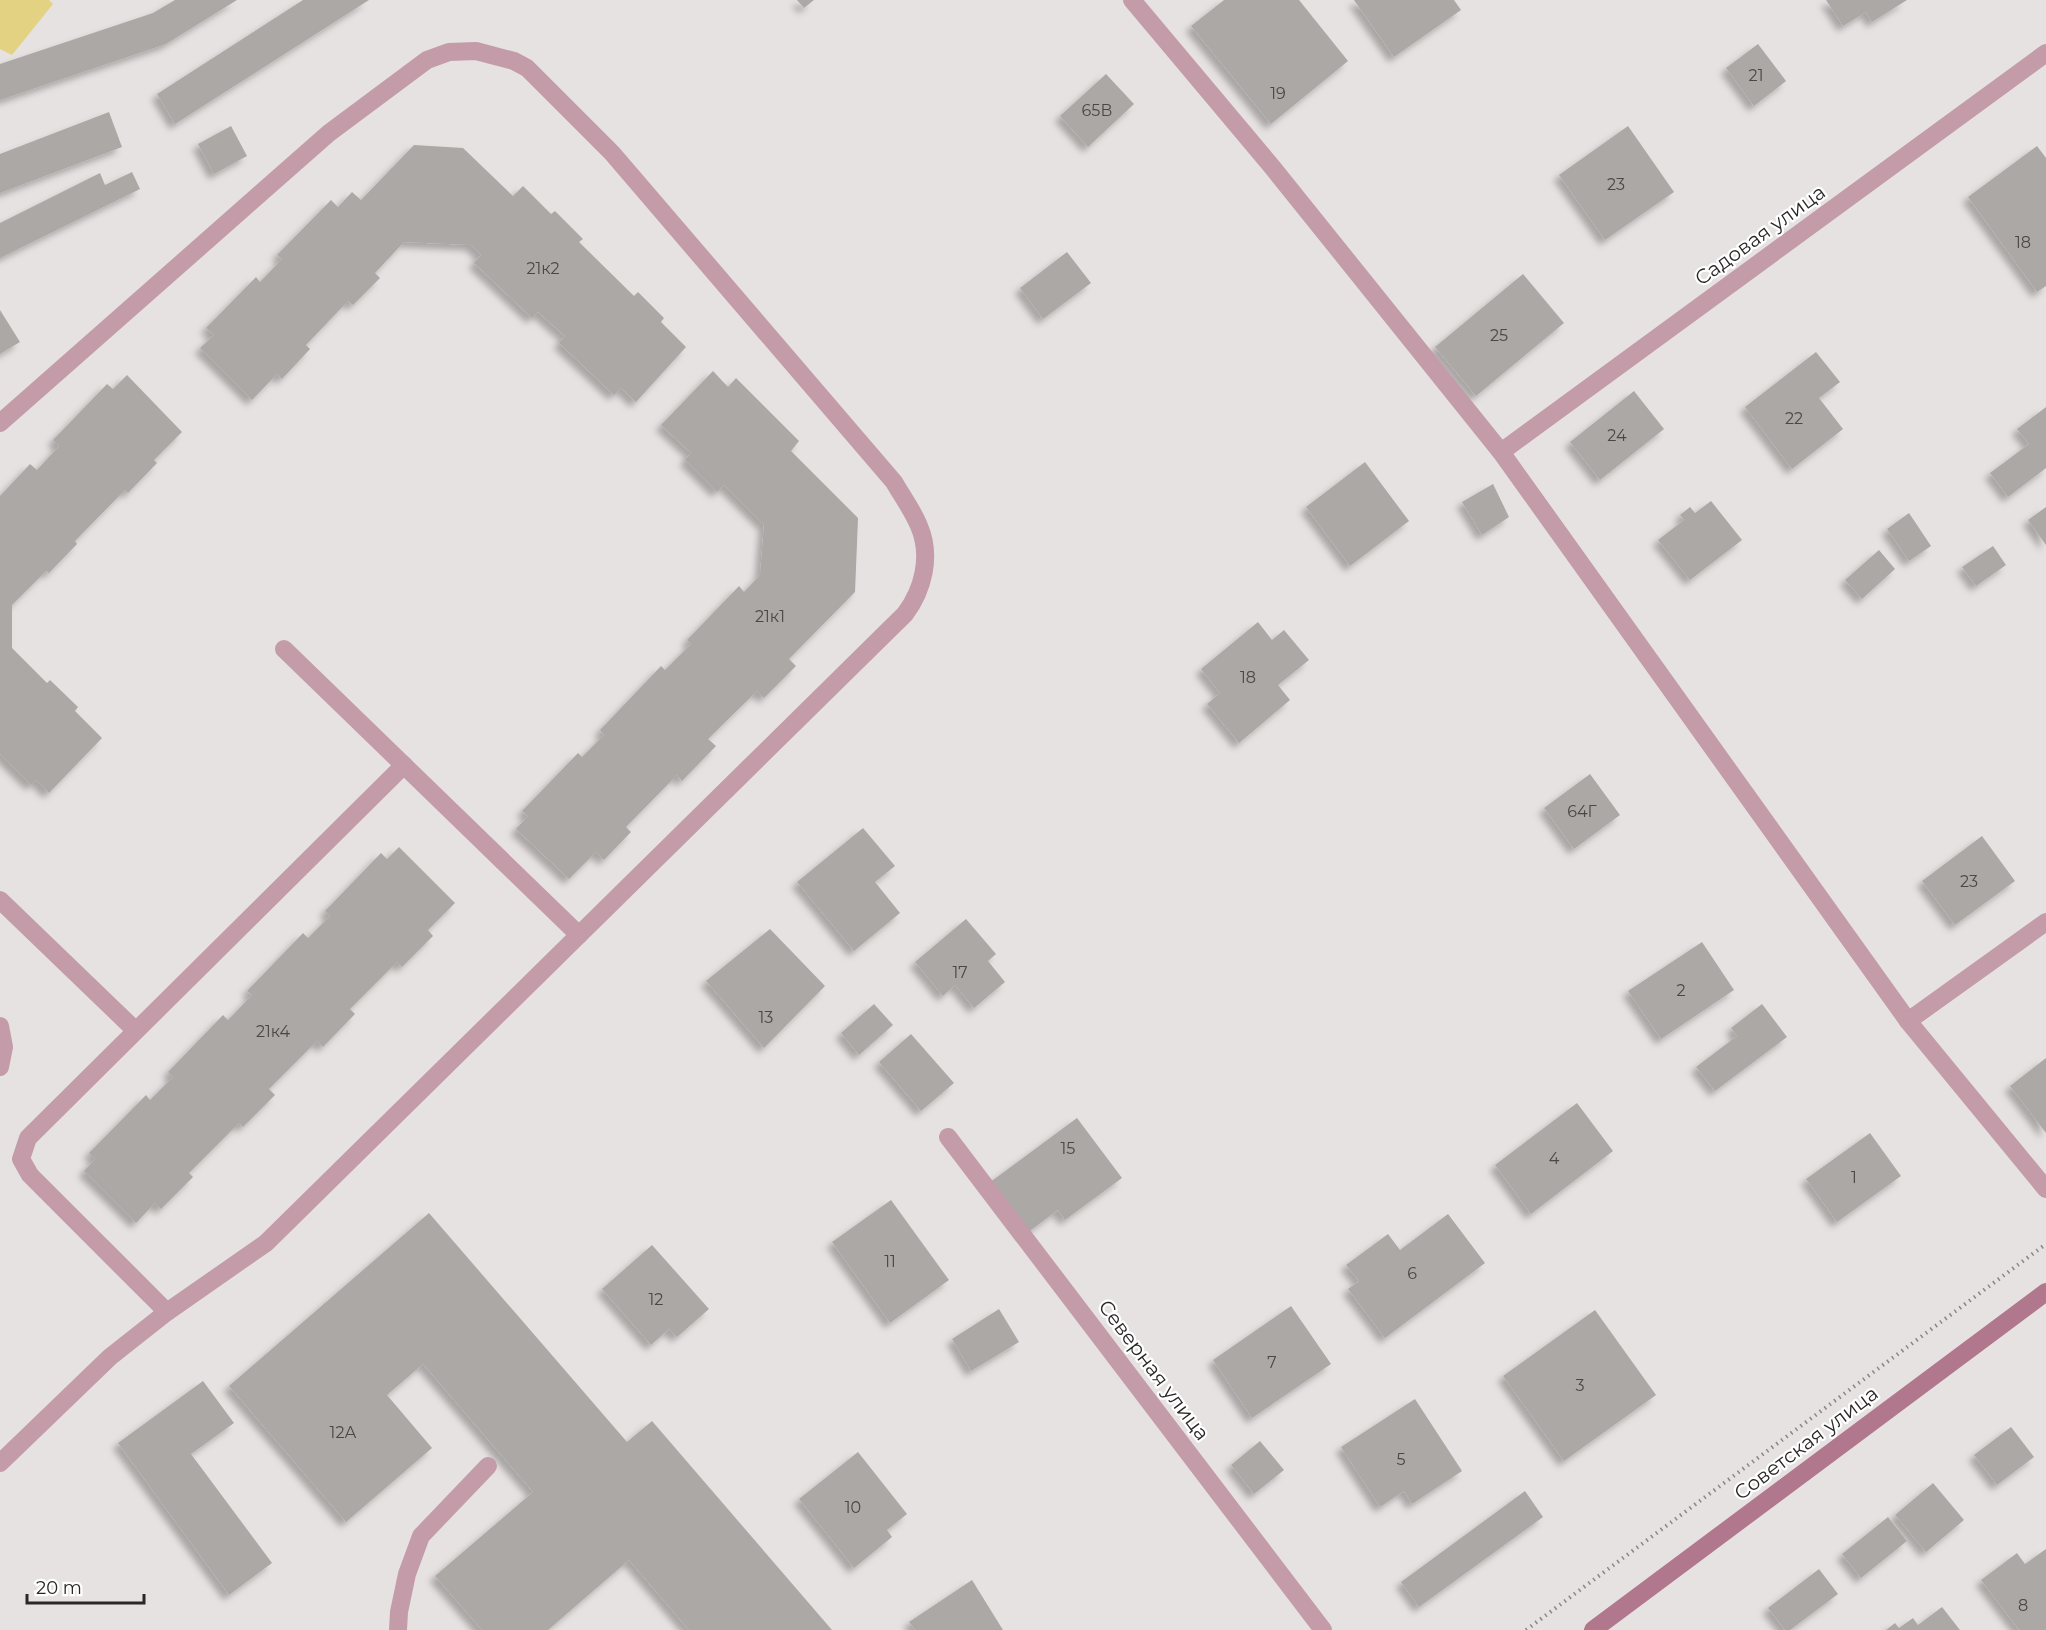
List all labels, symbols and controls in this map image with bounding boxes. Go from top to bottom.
house number: 21 [1749,66,1763,85]
house number: 19 [1270,84,1286,103]
house number: 65В [1082,101,1112,120]
house number: 23 [1607,175,1625,194]
street label: Садовая улица [1690,180,1830,290]
house number: 18 [2015,233,2031,252]
house number: 21к2 [526,259,560,278]
house number: 25 [1490,326,1508,345]
house number: 22 [1785,409,1803,428]
house number: 24 [1607,426,1627,445]
house number: 21к1 [755,607,785,626]
house number: 18 [1240,668,1256,687]
house number: 64Г [1567,802,1598,821]
house number: 23 [1960,872,1978,891]
house number: 17 [952,963,968,982]
house number: 2 [1676,981,1686,1000]
house number: 13 [759,1008,773,1027]
house number: 21к4 [256,1022,291,1041]
house number: 15 [1061,1139,1075,1158]
house number: 4 [1549,1149,1560,1168]
house number: 1 [1851,1168,1857,1187]
house number: 11 [884,1252,896,1271]
house number: 6 [1407,1264,1417,1283]
house number: 12 [649,1290,663,1309]
street label: Северная улица [1093,1295,1215,1445]
house number: 7 [1267,1353,1277,1372]
house number: 3 [1575,1376,1585,1395]
street label: Советская улица [1729,1381,1883,1505]
house number: 12А [330,1423,356,1442]
house number: 5 [1396,1450,1406,1469]
house number: 10 [845,1498,861,1517]
scale bar [27,1567,144,1605]
text: 20 m [36,1577,82,1599]
house number: 8 [2018,1596,2028,1615]

